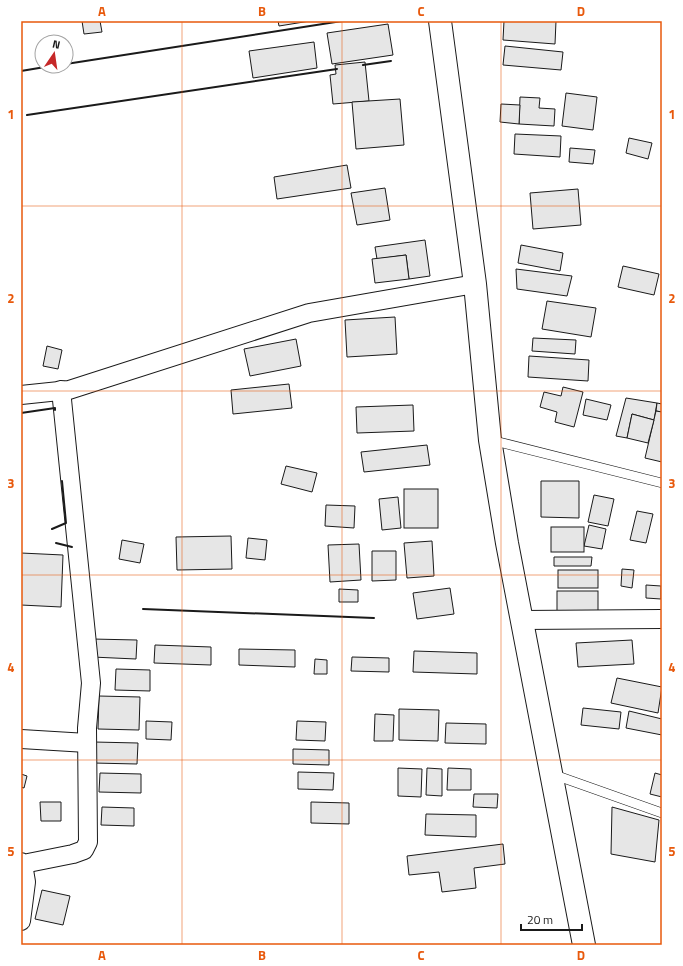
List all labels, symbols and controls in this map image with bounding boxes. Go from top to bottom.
text: A [98,1,106,21]
text: B [258,1,266,21]
text: C [417,1,425,21]
text: D [577,1,585,21]
north arrow [34,34,74,74]
text: N [51,36,62,53]
text: 1 [7,104,15,124]
text: 1 [668,104,676,124]
text: 2 [7,288,15,308]
text: 2 [668,288,676,308]
text: 3 [7,473,15,493]
text: 3 [668,473,676,493]
text: 4 [7,657,15,677]
text: 4 [668,657,676,677]
text: 5 [7,841,15,861]
text: 5 [668,841,676,861]
scale bar [521,906,582,932]
text: 20 m [527,910,553,929]
text: A [98,945,106,965]
text: B [258,945,266,965]
text: C [417,945,425,965]
text: D [577,945,585,965]

